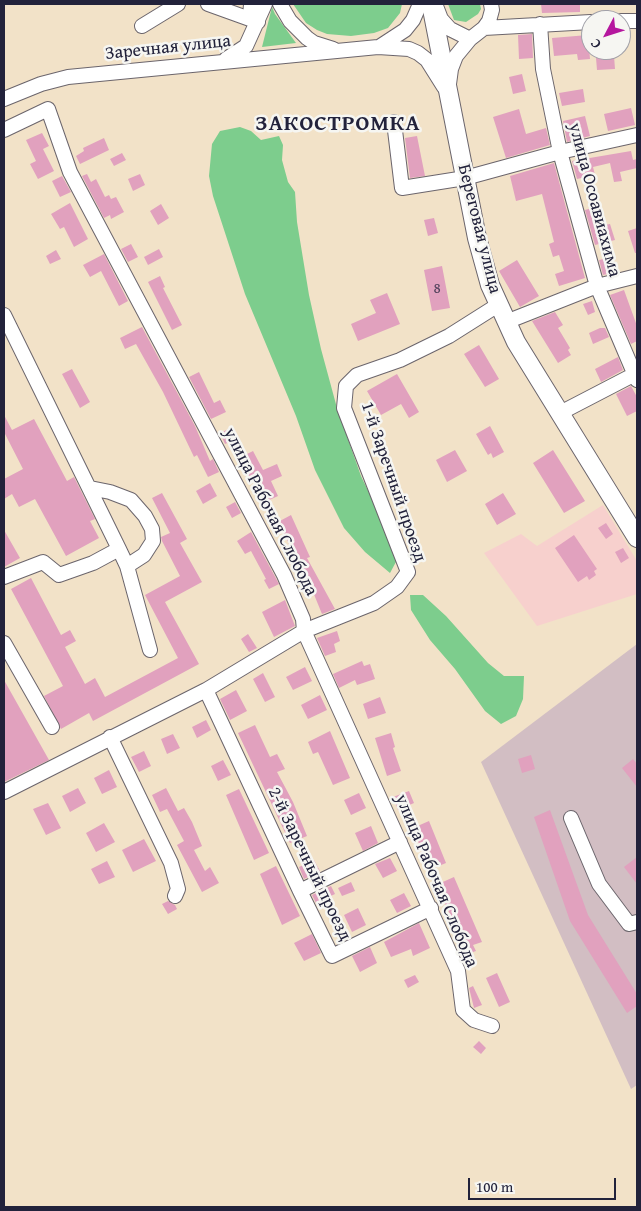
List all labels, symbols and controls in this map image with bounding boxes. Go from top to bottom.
north arrow [581,10,631,60]
street label: Заречная улица [104,31,232,65]
text: С [585,35,605,53]
district label: ЗАКОСТРОМКА [254,111,422,137]
street label: улица Осоавиахима [563,121,625,279]
street label: Береговая улица [452,162,506,296]
house number: 8 [433,280,441,298]
street label: 1-й Заречный проезд [355,399,431,565]
street label: улица Рабочая Слобода [218,424,322,600]
street label: 2-й Заречный проезд [262,784,356,944]
street label: улица Рабочая Слобода [390,791,482,971]
scale bar [471,1168,618,1200]
text: 100 m [476,1176,513,1197]

